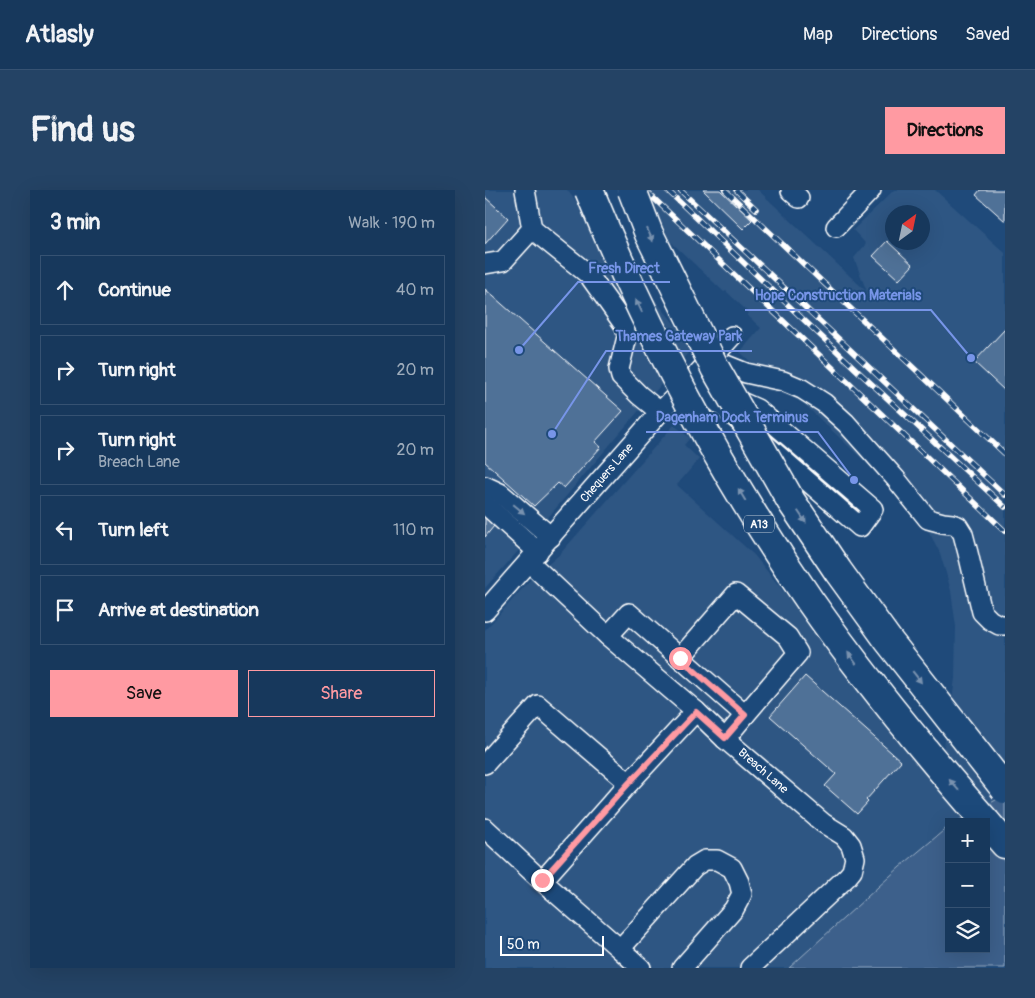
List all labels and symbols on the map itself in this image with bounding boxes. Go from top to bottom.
north arrow [885,205,930,250]
one-way arrow [647,228,655,242]
callout: Fresh Direct [578,253,670,282]
text: Fresh Direct [588,260,660,277]
callout: Hope Construction Materials [745,281,931,310]
text: Hope Construction Materials [755,287,922,304]
one-way arrow [635,298,644,313]
callout: Thames Gateway Park [606,322,752,351]
text: Thames Gateway Park [615,328,743,345]
callout: Dagenham Dock Terminus [646,403,818,432]
text: Dagenham Dock Terminus [656,409,809,426]
street label: Chequers Lane [577,440,637,506]
one-way arrow [737,488,746,501]
one-way arrow [513,504,526,515]
one-way arrow [797,510,807,524]
road number: A13 [744,516,774,532]
route start [669,647,692,670]
one-way arrow [847,651,857,665]
one-way arrow [911,670,922,683]
street label: Breach Lane [735,745,791,797]
one-way arrow [948,779,959,792]
route end [531,869,554,892]
scale bar [500,933,604,956]

